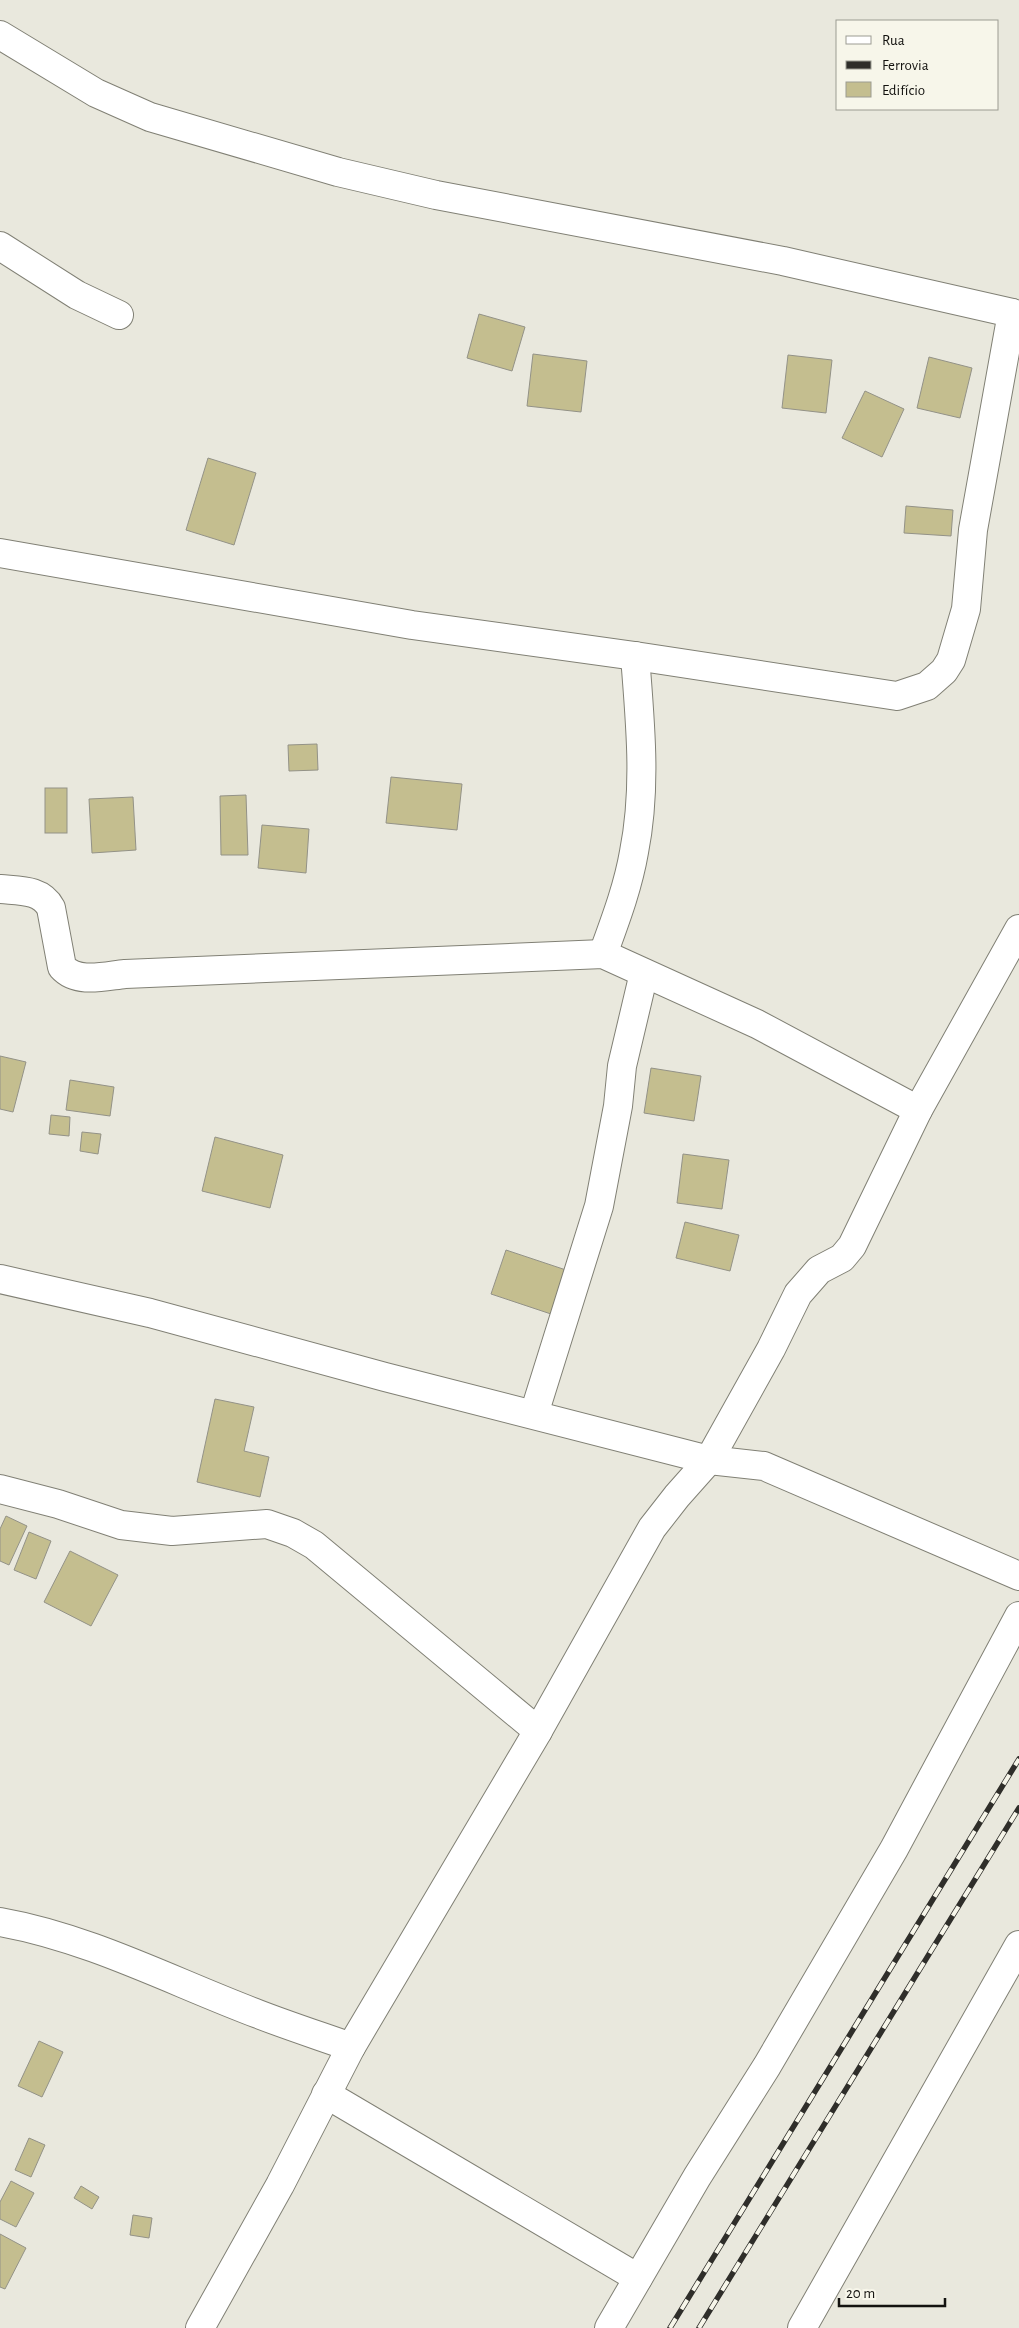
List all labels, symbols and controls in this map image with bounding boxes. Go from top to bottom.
legend [836,20,999,110]
text: Rua [882,33,905,48]
text: Ferrovia [882,58,929,73]
text: Edifício [882,83,925,98]
scale bar [839,2276,945,2308]
text: 20 m [846,2286,875,2301]

